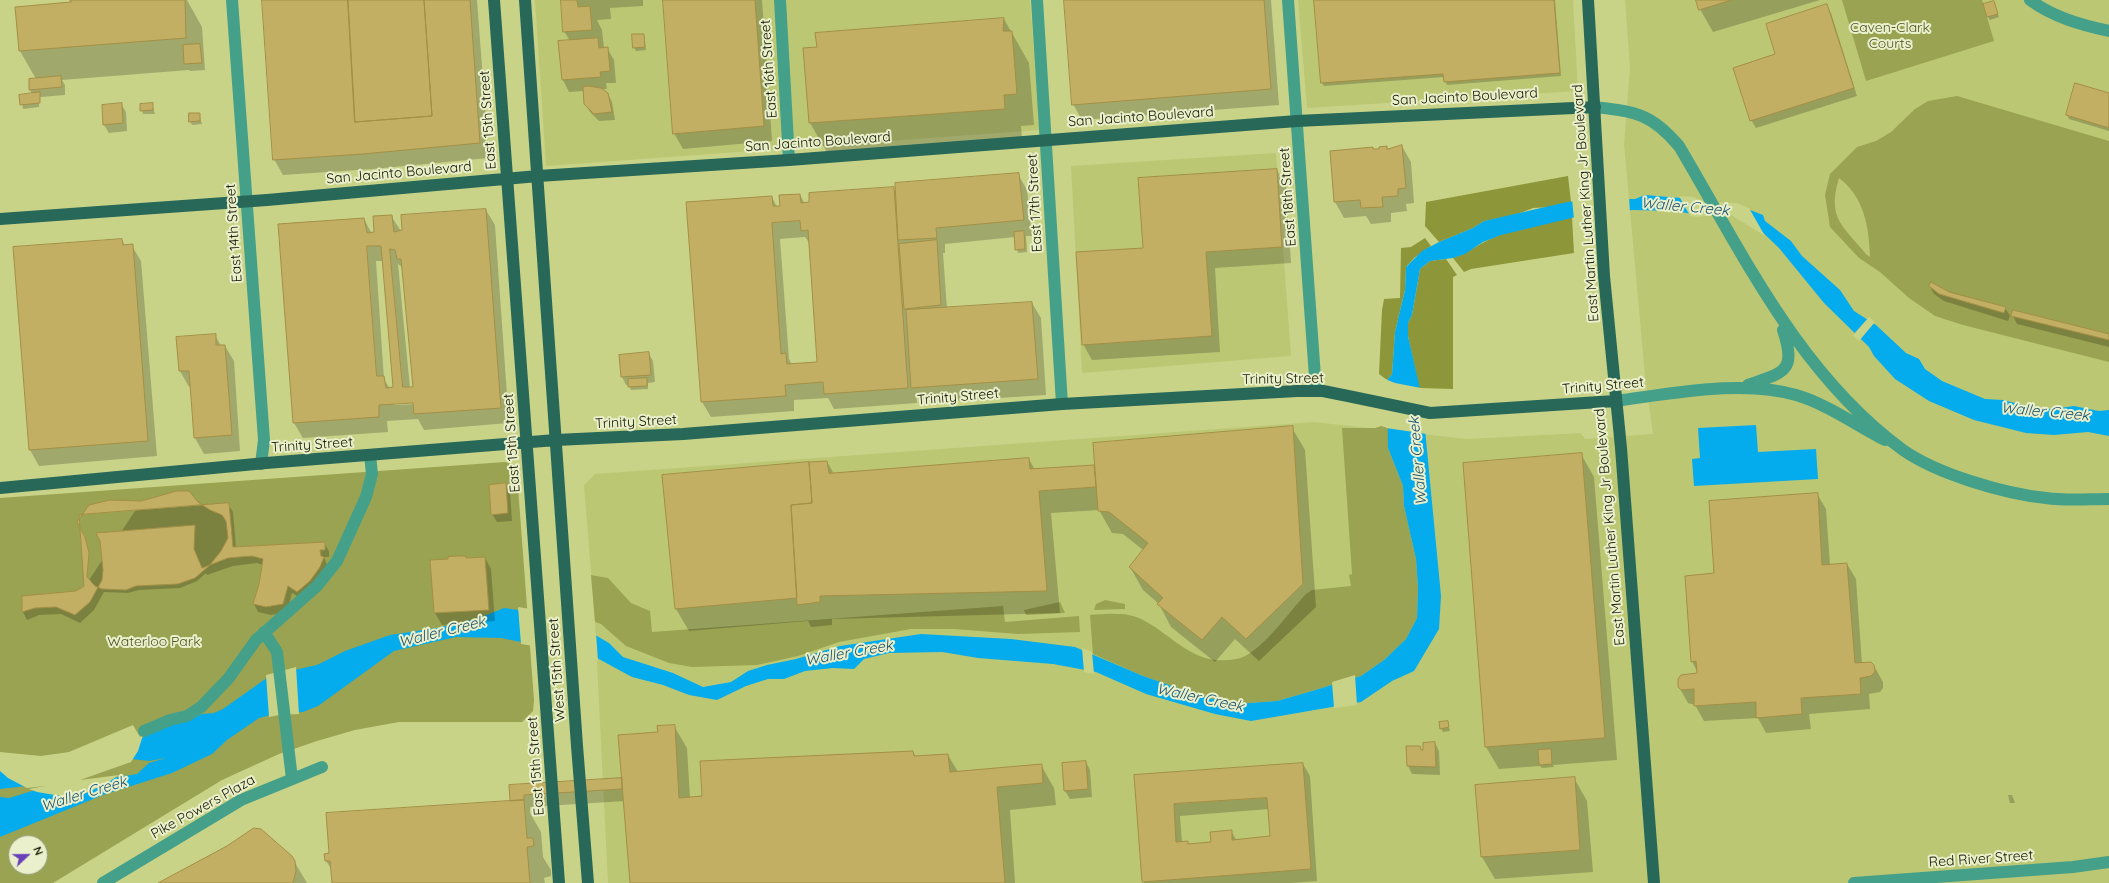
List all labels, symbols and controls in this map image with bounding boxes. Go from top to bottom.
street label: East 16th Street [757,19,781,119]
park label: Caven-Clark Courts [1850,20,1930,52]
street label: East 15th Street [476,70,500,170]
street label: East Martin Luther King Jr Boulevard [1569,84,1603,322]
street label: San Jacinto Boulevard [1392,85,1538,109]
street label: San Jacinto Boulevard [1068,104,1214,130]
street label: San Jacinto Boulevard [745,129,891,155]
street label: East 18th Street [1276,147,1300,247]
street label: East 17th Street [1024,153,1046,253]
street label: San Jacinto Boulevard [326,158,472,188]
street label: East 14th Street [222,183,246,283]
water label: Waller Creek [1640,194,1730,220]
street label: Trinity Street [1242,370,1324,388]
street label: Trinity Street [1561,374,1645,398]
street label: Trinity Street [916,385,1000,409]
street label: East 15th Street [500,393,524,493]
water label: Waller Creek [2000,399,2090,425]
street label: East Martin Luther King Jr Boulevard [1591,408,1629,646]
street label: Trinity Street [595,411,677,433]
water label: Waller Creek [1405,416,1431,506]
street label: Trinity Street [271,434,353,456]
water label: Waller Creek [397,613,487,651]
street label: West 15th Street [545,618,569,722]
park label: Waterloo Park [107,634,201,650]
water label: Waller Creek [804,636,894,670]
water label: Waller Creek [1155,680,1245,716]
street label: East 15th Street [524,716,548,816]
street label: Pike Powers Plaza [148,771,258,843]
water label: Waller Creek [39,772,129,816]
north arrow [8,835,48,875]
text: N [30,845,46,857]
street label: Red River Street [1928,847,2034,871]

